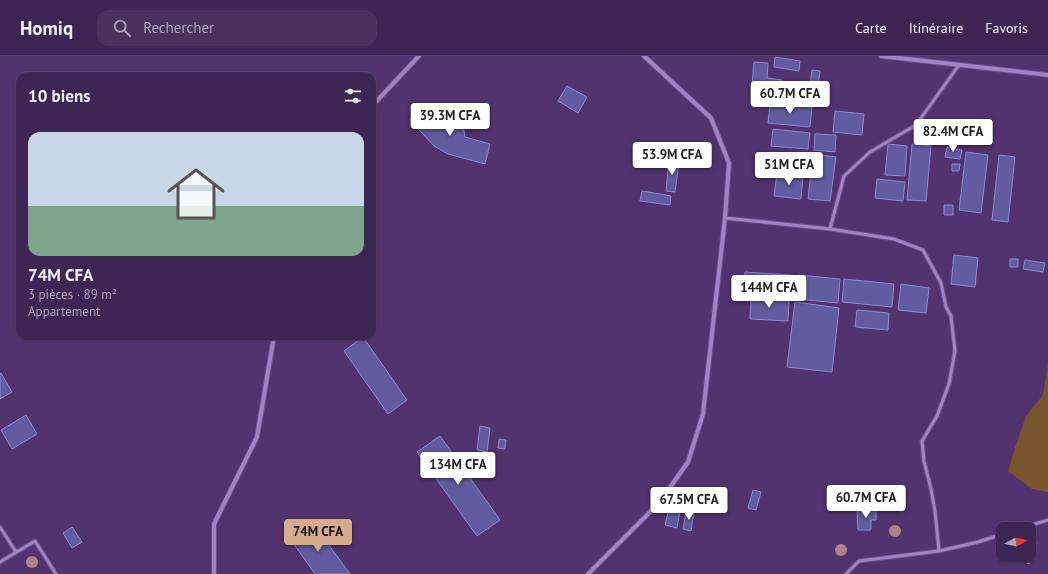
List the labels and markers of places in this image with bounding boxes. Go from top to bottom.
pin: 60.7M CFA [744,81,836,115]
pin: 39.3M CFA [404,103,496,137]
pin: 82.4M CFA [907,119,999,153]
pin: 53.9M CFA [626,142,718,176]
pin: 51M CFA [752,152,826,186]
pin: 144M CFA [728,275,810,309]
pin: 134M CFA [417,452,499,486]
pin: 60.7M CFA [820,485,912,519]
pin: 67.5M CFA [643,487,735,521]
pin: 74M CFA [281,519,355,553]

